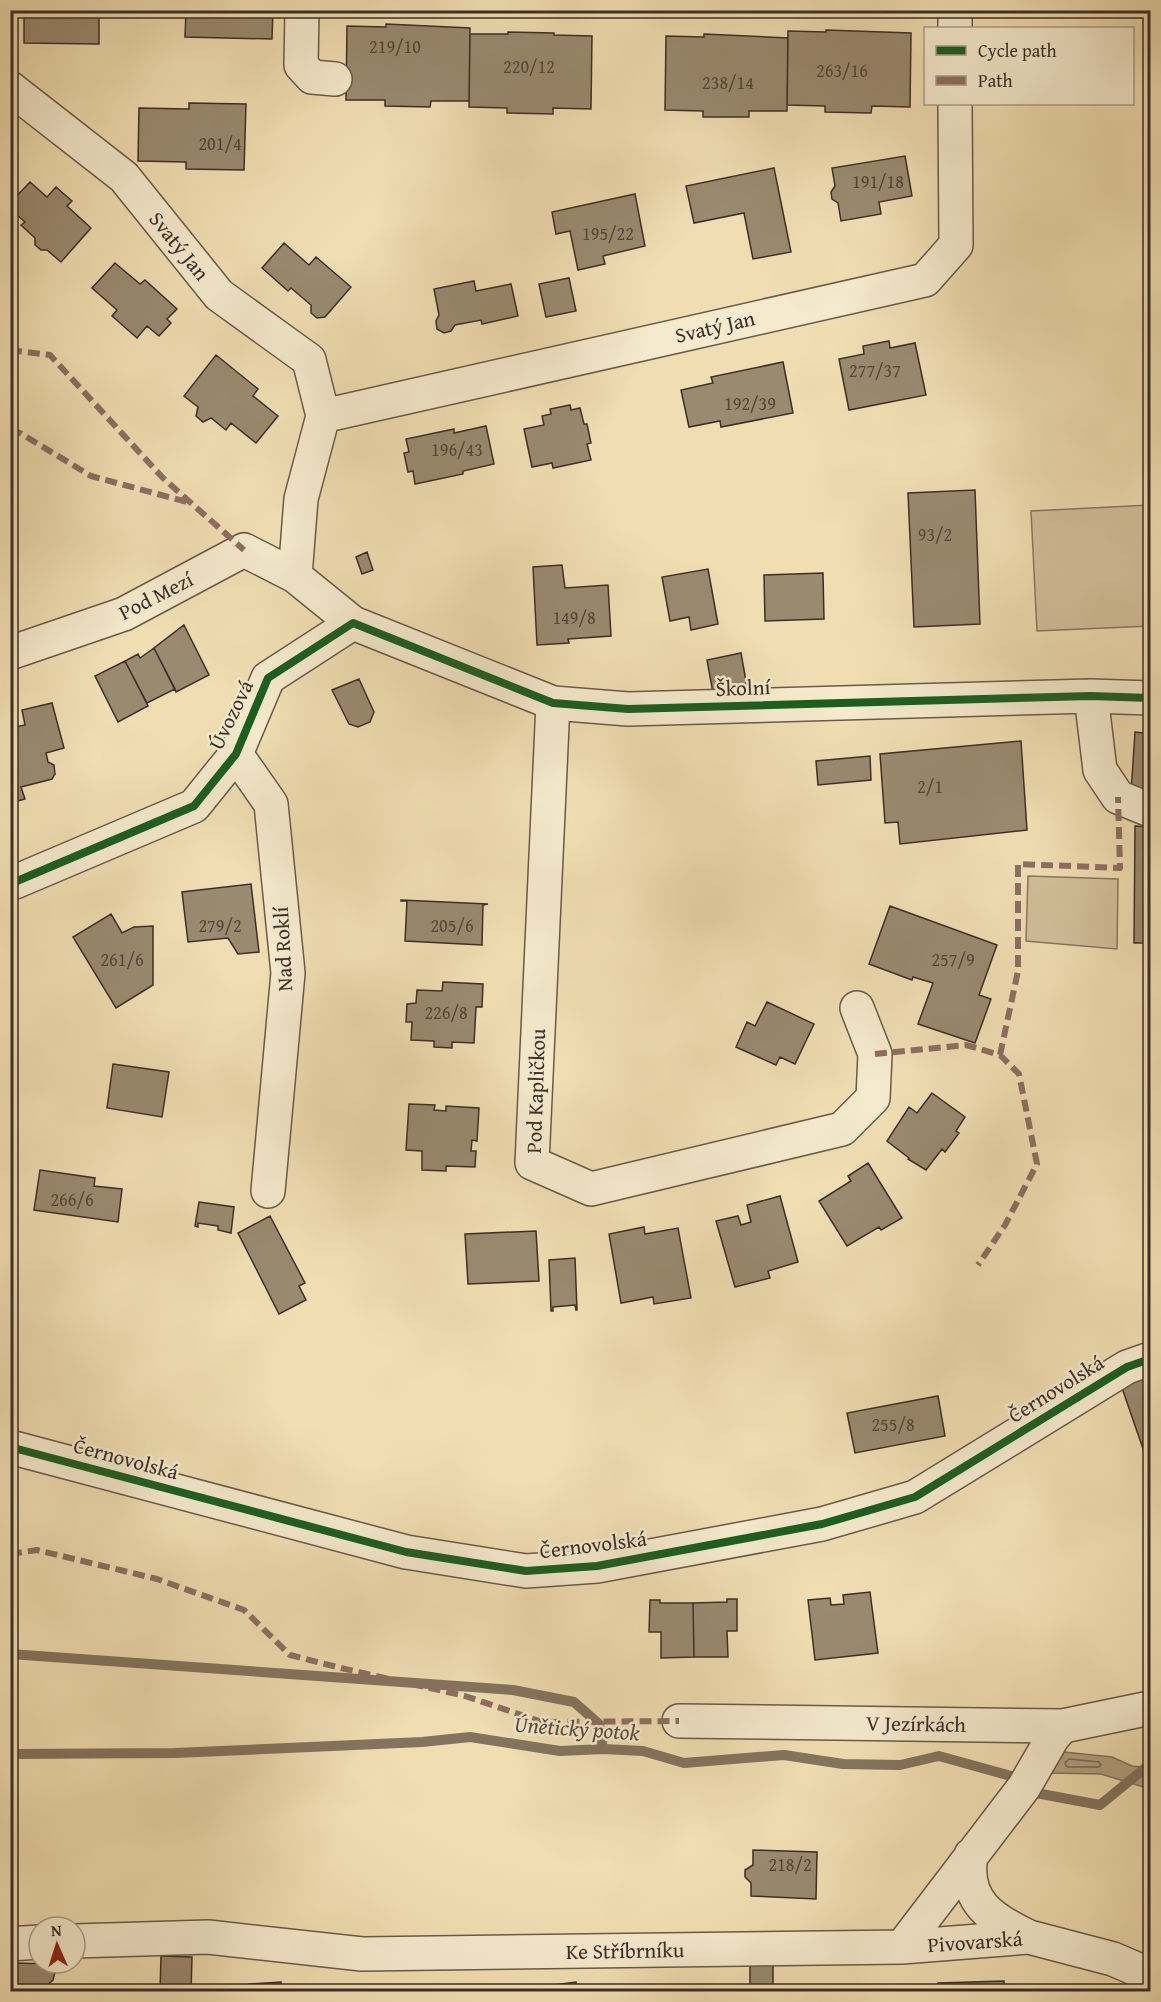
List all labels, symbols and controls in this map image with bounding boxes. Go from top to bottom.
legend [924,27,1134,105]
house number: 219/10 [369,33,421,60]
text: Cycle path [978,37,1057,64]
house number: 220/12 [503,53,555,80]
house number: 263/16 [816,57,868,84]
text: Path [978,67,1013,94]
house number: 238/14 [702,69,754,96]
house number: 201/4 [198,130,242,157]
house number: 191/18 [852,168,904,195]
street label: Svatý Jan [142,204,217,287]
house number: 195/22 [582,220,634,247]
street label: Svatý Jan [672,302,758,351]
house number: 277/37 [849,357,901,384]
house number: 192/39 [724,390,776,417]
house number: 196/43 [431,436,483,463]
house number: 93/2 [918,521,952,548]
street label: Pod Mezí [113,563,199,628]
house number: 149/8 [552,604,596,631]
street label: Školní [715,671,772,704]
street label: Úvozová [200,674,261,755]
house number: 2/1 [917,773,943,800]
street label: Nad Roklí [265,905,300,992]
house number: 279/2 [198,912,242,939]
house number: 205/6 [430,912,474,939]
house number: 261/6 [100,946,144,973]
house number: 257/9 [931,946,975,973]
house number: 226/8 [424,999,468,1026]
street label: Pod Kapličkou [518,1027,553,1154]
house number: 266/6 [50,1186,94,1213]
street label: Černovolská [1002,1347,1110,1430]
house number: 255/8 [871,1411,915,1438]
street label: Černovolská [70,1430,182,1487]
street label: Černovolská [538,1523,648,1566]
street label: V Jezírkách [866,1707,966,1740]
water label: Únětický potok [513,1708,642,1748]
house number: 218/2 [768,1851,812,1878]
north arrow [27,1915,87,1975]
text: N [50,1918,62,1942]
street label: Pivovarská [926,1923,1024,1960]
street label: Ke Stříbrníku [566,1934,685,1967]

